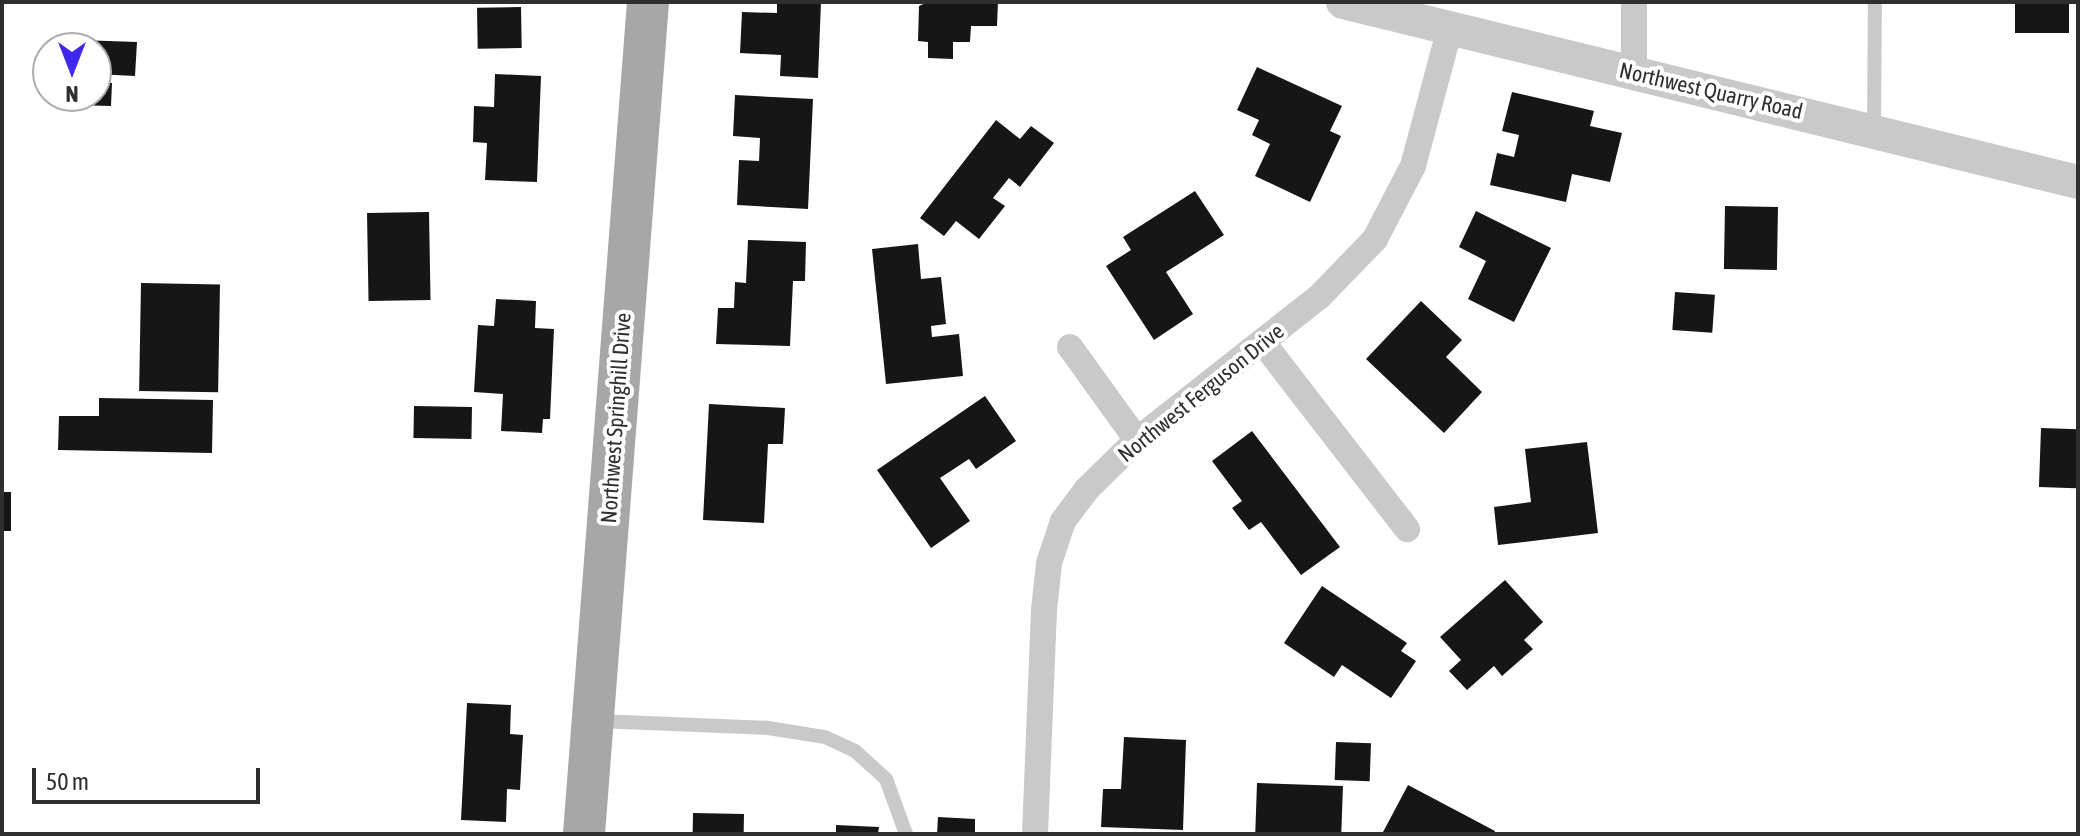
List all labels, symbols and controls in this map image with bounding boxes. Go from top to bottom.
north arrow [32,32,112,112]
street label: Northwest Quarry Road [1617,57,1805,125]
text: N [66,81,79,107]
street label: Northwest Springhill Drive [595,312,637,524]
street label: Northwest Ferguson Drive [1113,318,1289,468]
scale bar [36,752,264,802]
text: 50 m [46,768,89,795]

